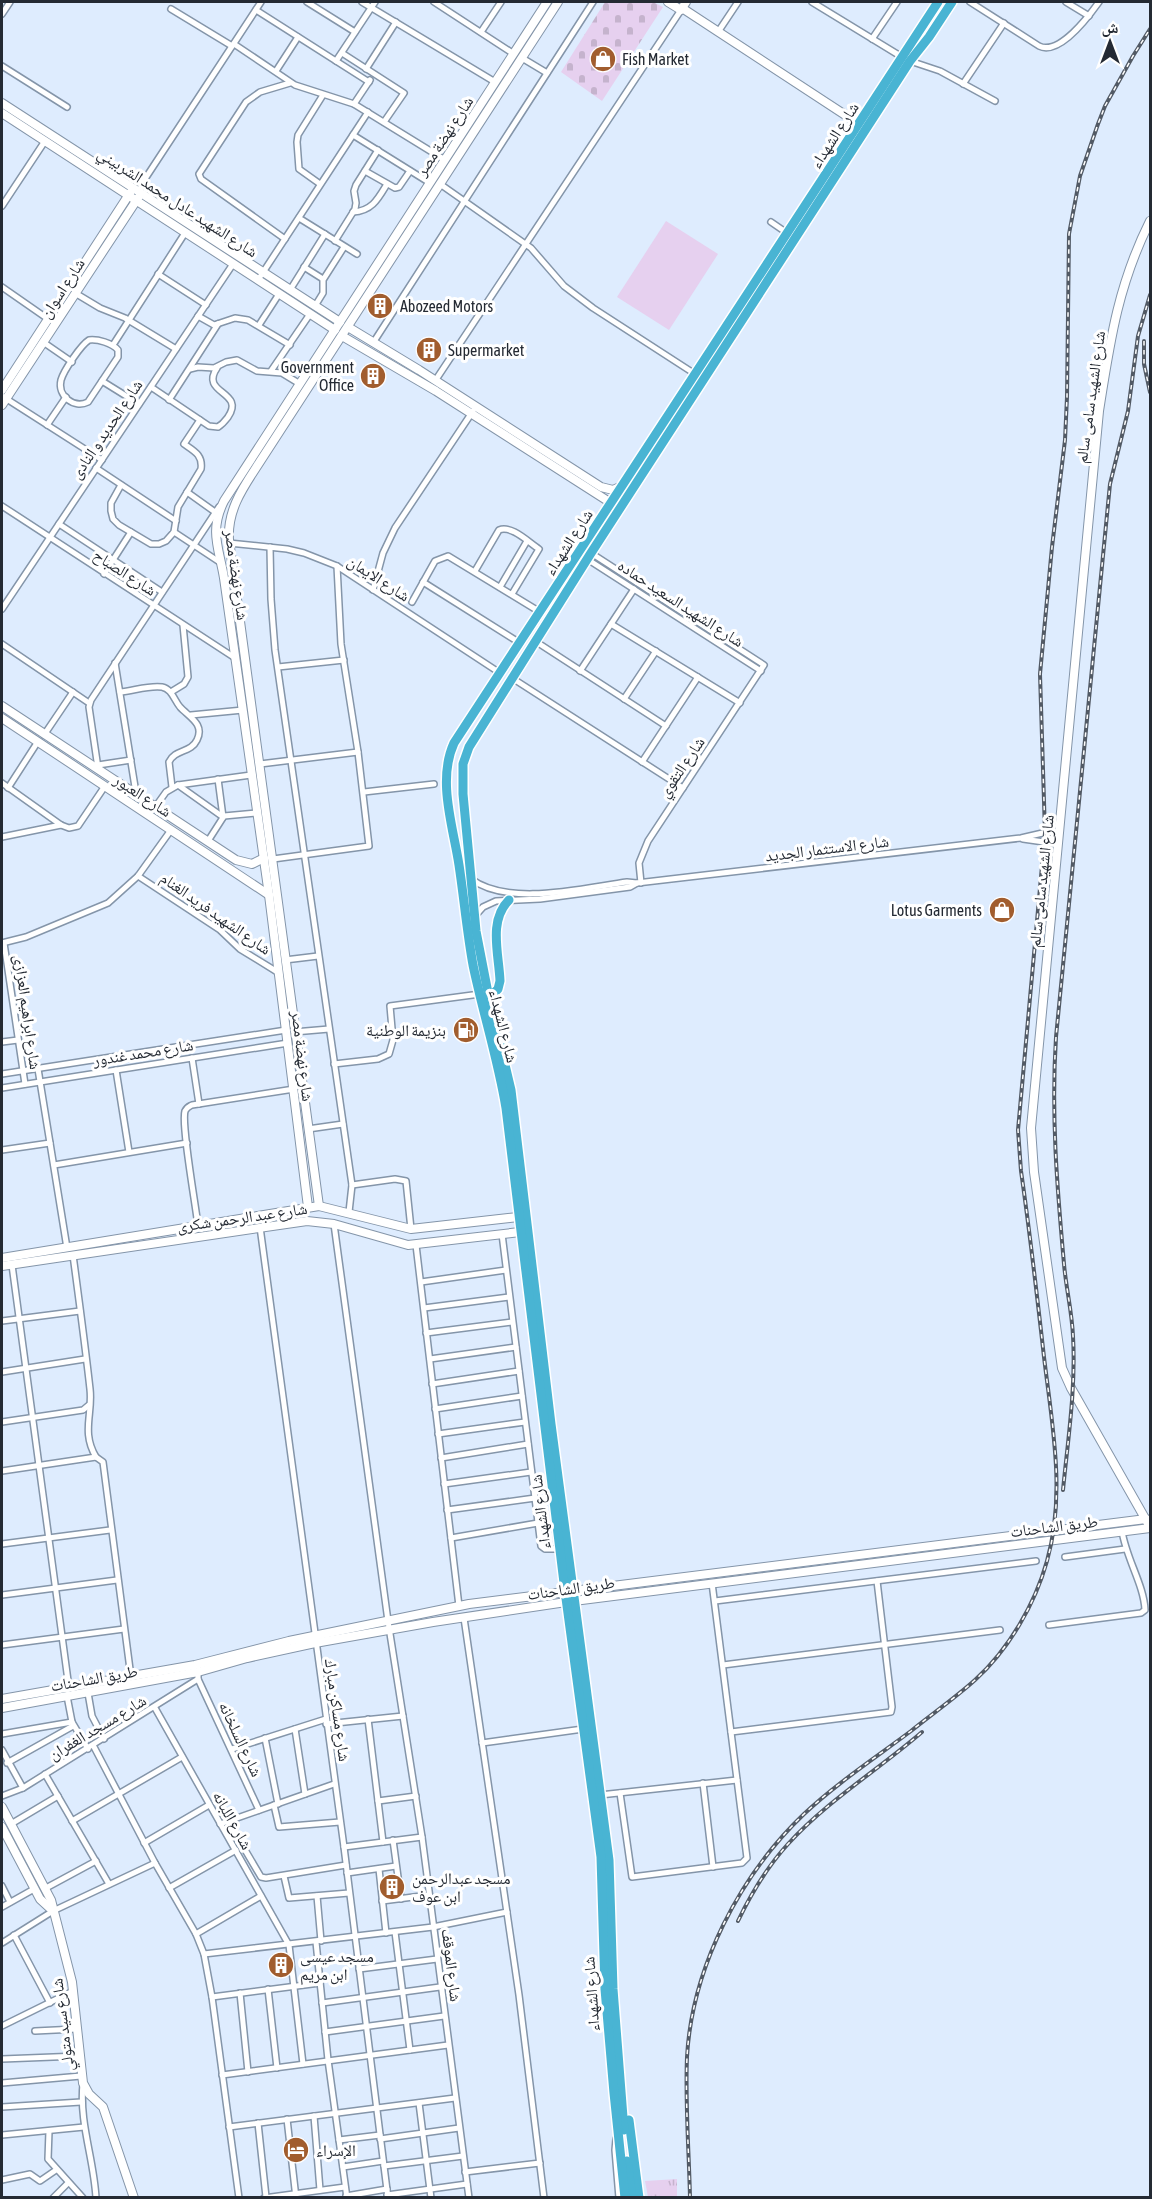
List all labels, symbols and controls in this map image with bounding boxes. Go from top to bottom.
north arrow [1080,12,1140,72]
text: ش [1102,18,1119,37]
shop icon: Fish Market [588,44,618,74]
place label: Fish Market [622,50,690,68]
street label: شارع نهضة مصر [411,93,478,181]
street label: شارع الشهداء [806,99,864,172]
street label: شارع الشهيد عادل محمد الشربيني [92,144,261,264]
street label: شارع اسوان [36,255,90,322]
building icon: Abozeed Motors [365,291,395,321]
place label: Abozeed Motors [400,297,493,315]
street label: شارع الشهيد سامى سالم [1072,330,1110,465]
building icon: Supermarket [414,335,444,365]
place label: Supermarket [448,341,525,360]
place label: Government Office [281,358,354,394]
building icon: Government Office [358,361,388,391]
street label: شارع الحديد و النادى [66,376,147,483]
street label: شارع الشهداء [540,506,598,579]
street label: شارع نهضة مصر [220,528,252,622]
street label: شارع الصباح [89,545,160,601]
street label: شارع الايمان [344,551,413,606]
street label: شارع الشهيد السعيد حماده [614,556,747,652]
street label: شارع التقوي [654,733,711,803]
street label: شارع العبور [109,769,175,822]
street label: شارع الشهيد سامى سالم [1025,814,1059,949]
street label: شارع الاستثمار الجديد [764,831,890,866]
street label: شارع الشهيد فريد الغنام [156,868,275,960]
shop icon: Lotus Garments [987,895,1017,925]
place label: Lotus Garments [891,901,982,919]
street label: شارع ابراهيم العزازى [9,953,45,1071]
street label: شارع الشهداء [484,987,522,1065]
street label: شارع نهضة مصر [286,1009,317,1103]
fuel station icon: بنزيمة الوطنية [451,1015,481,1045]
place label: بنزيمة الوطنية [366,1021,446,1040]
street label: شارع محمد غندور [91,1035,195,1071]
street label: شارع عبد الرحمن شكرى [176,1199,309,1237]
street label: شارع الشهداء [527,1473,555,1550]
street label: طريق الشاحنات [1009,1512,1099,1542]
street label: طريق الشاحنات [526,1573,616,1605]
street label: شارع مساكن مبارك [320,1657,354,1763]
street label: طريق الشاحنات [49,1661,139,1696]
street label: شارع مسجد الغفران [45,1691,150,1765]
street label: شارع السلخانه [214,1699,266,1780]
street label: شارع اللبانه [208,1788,256,1853]
place label: مسجد عبدالرحمن ابن عوف [412,1869,510,1907]
building icon: مسجد عبدالرحمن ابن عوف [377,1872,407,1902]
street label: شارع الموقف [437,1927,465,2003]
place label: مسجد عيسى ابن مريم [300,1947,374,1985]
building icon: مسجد عيسى ابن مريم [266,1950,296,1980]
street label: شارع الشهداء [579,1956,605,2032]
street label: شارع سيد متولي [47,1977,81,2073]
hotel icon: الإسراء [281,2135,311,2165]
place label: الإسراء [316,2141,356,2160]

